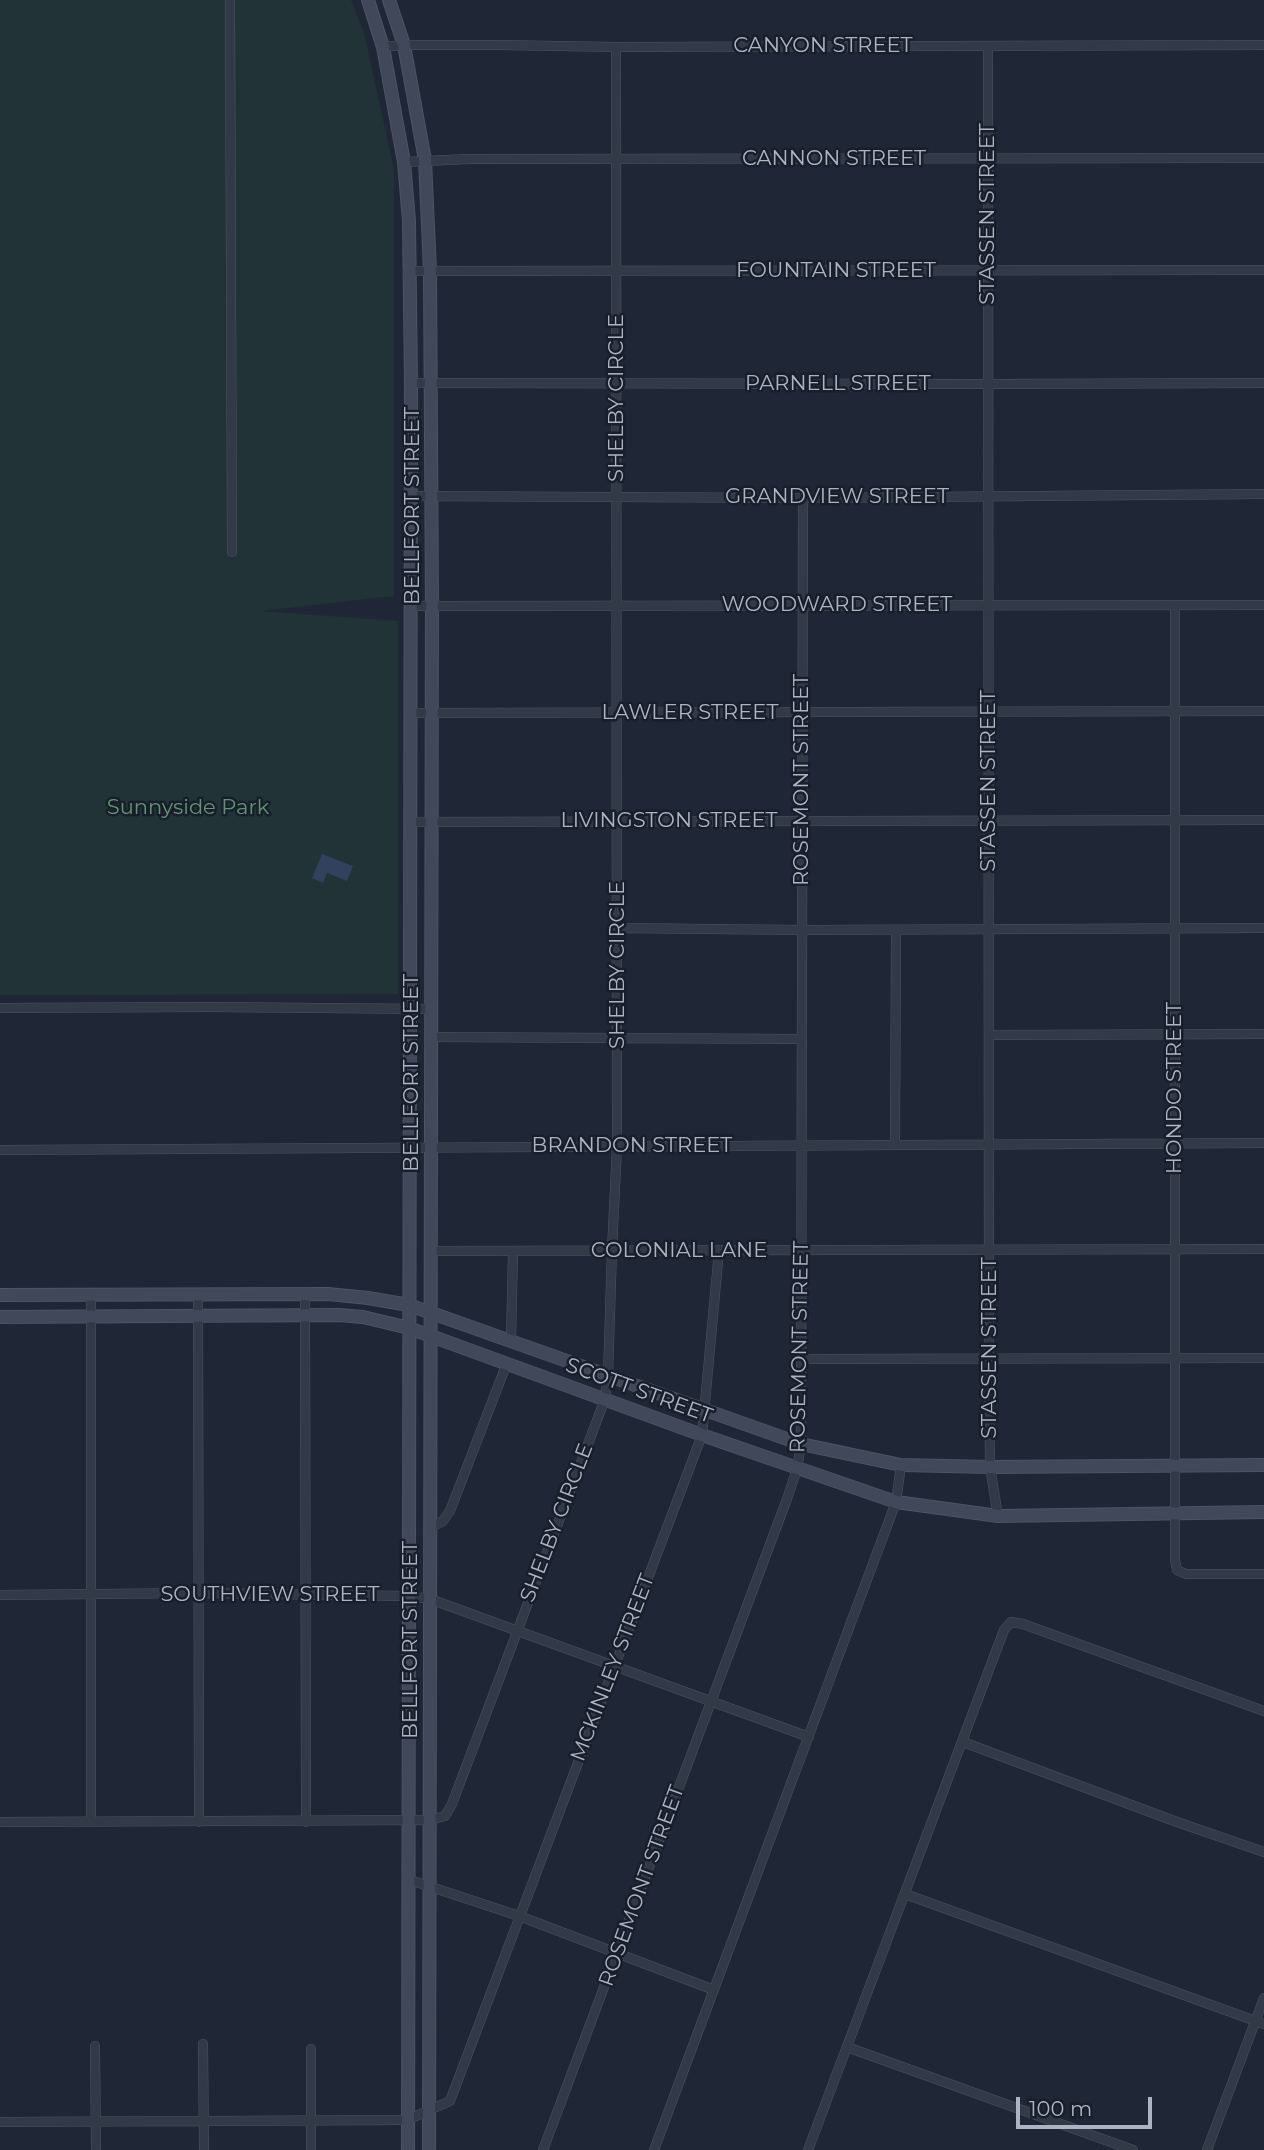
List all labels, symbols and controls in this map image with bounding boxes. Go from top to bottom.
street label: CANYON STREET [733,33,913,59]
street label: STASSEN STREET [975,123,1001,305]
street label: CANNON STREET [742,146,926,172]
street label: FOUNTAIN STREET [736,258,936,284]
street label: SHELBY CIRCLE [604,314,630,482]
street label: PARNELL STREET [745,371,931,397]
street label: BELLFORT STREET [400,407,426,605]
street label: GRANDVIEW STREET [725,484,949,510]
street label: WOODWARD STREET [722,592,952,618]
street label: ROSEMONT STREET [789,674,815,886]
street label: STASSEN STREET [976,690,1002,872]
street label: LAWLER STREET [602,700,778,726]
park label: Sunnyside Park [107,795,269,821]
street label: LIVINGSTON STREET [560,808,778,834]
street label: SHELBY CIRCLE [605,881,631,1049]
street label: BELLFORT STREET [399,974,425,1172]
street label: HONDO STREET [1162,1002,1188,1174]
street label: BRANDON STREET [532,1133,732,1159]
street label: COLONIAL LANE [591,1238,767,1264]
street label: ROSEMONT STREET [786,1241,814,1453]
street label: STASSEN STREET [977,1257,1003,1439]
street label: SCOTT STREET [562,1353,716,1429]
street label: SHELBY CIRCLE [515,1440,599,1606]
street label: BELLFORT STREET [398,1541,424,1739]
street label: MCKINLEY STREET [566,1571,660,1765]
street label: SOUTHVIEW STREET [160,1582,380,1608]
street label: ROSEMONT STREET [594,1782,690,1990]
scale bar [1019,2084,1156,2128]
text: 100 m [1029,2096,1092,2121]

